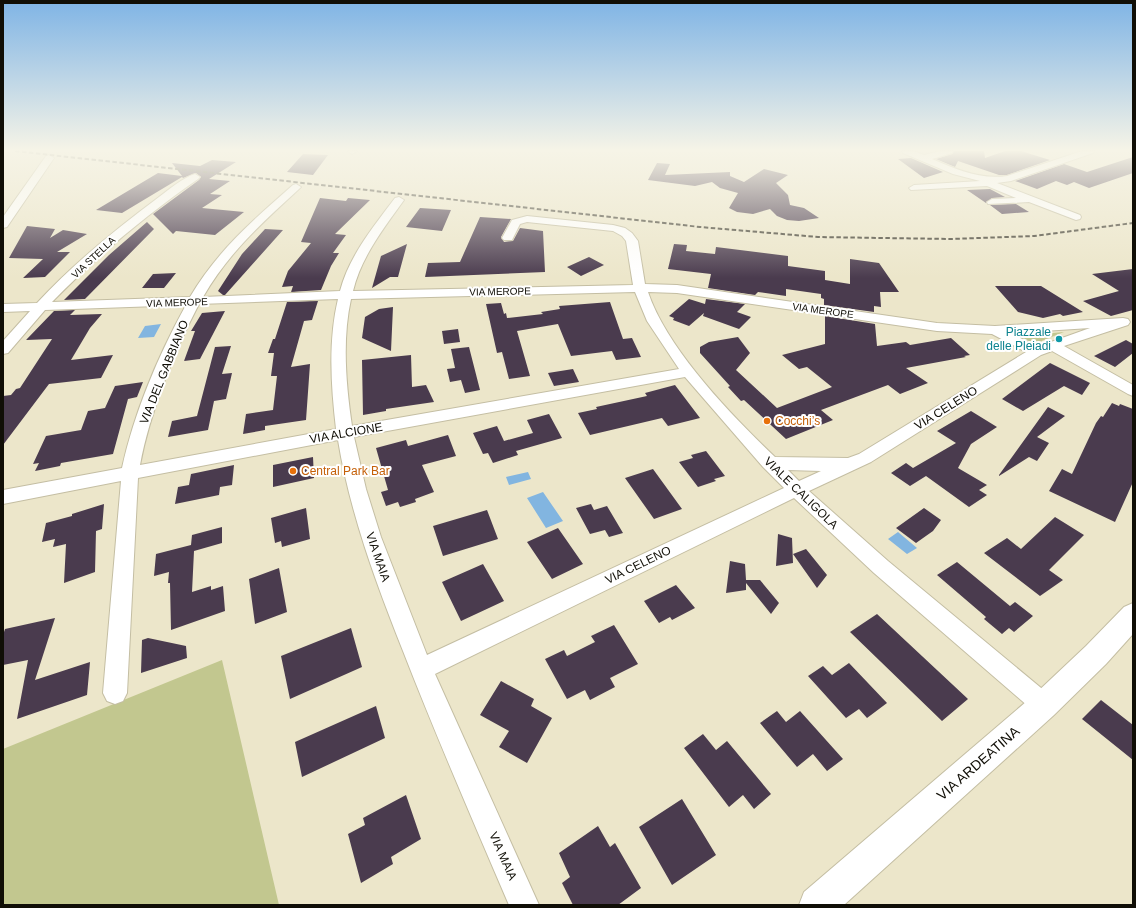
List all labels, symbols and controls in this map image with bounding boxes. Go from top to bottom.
street label: VIA STELLA [69,234,118,280]
street label: VIA MEROPE [469,285,531,298]
street label: VIA MEROPE [146,296,208,309]
street label: VIA MEROPE [792,301,855,320]
street label: VIA DEL GABBIANO [137,318,191,426]
place label: Piazzale delle Pleiadi [986,325,1051,353]
marker: Piazzale delle Pleiadi [1054,334,1064,344]
street label: VIA CELENO [912,383,980,433]
place label: Cocchi’s [775,414,820,428]
marker: Cocchi’s [762,416,772,426]
street label: VIA ALCIONE [308,420,384,446]
street label: VIALE CALIGOLA [761,454,841,532]
place label: Central Park Bar [301,464,390,478]
marker: Central Park Bar [288,466,298,476]
street label: VIA MAIA [363,530,393,584]
street label: VIA CELENO [603,543,673,587]
street label: VIA ARDEATINA [934,722,1023,803]
street label: VIA MAIA [486,830,520,882]

